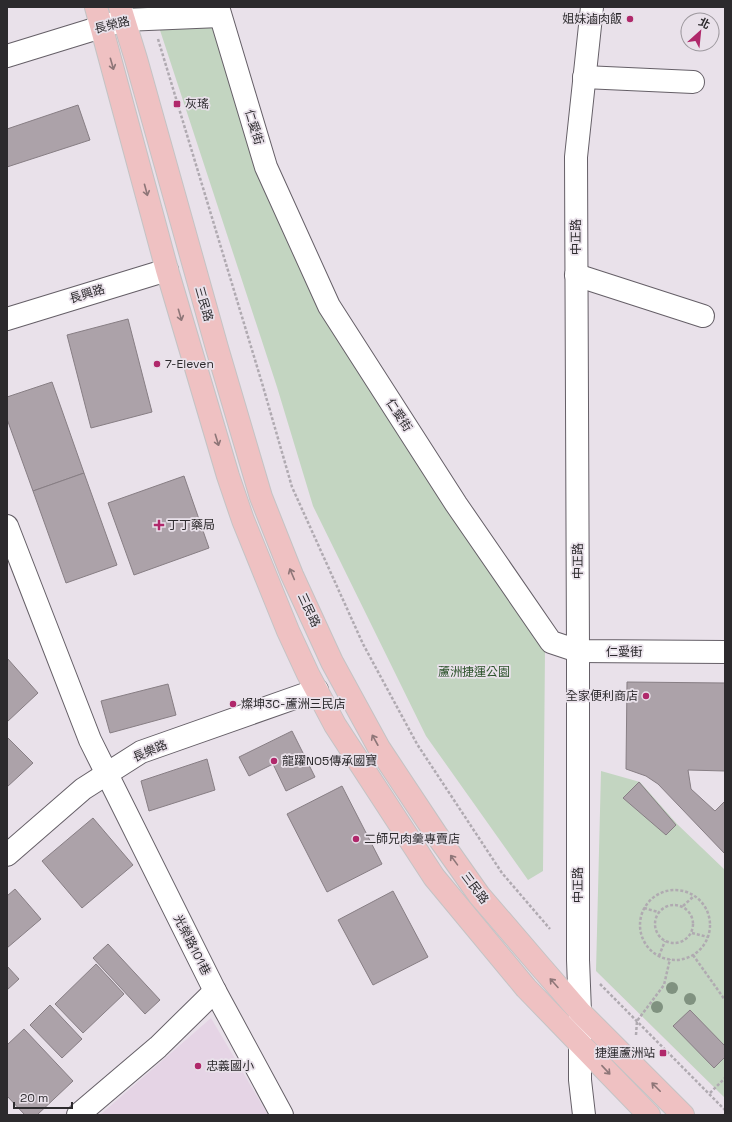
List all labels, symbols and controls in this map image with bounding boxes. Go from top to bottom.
place label: 姐妹滷肉飯 [562,11,622,27]
north arrow [680,12,720,52]
street label: 長榮路 [93,13,131,37]
marker: 姐妹滷肉飯 [625,14,635,24]
text: 北 [696,14,713,32]
one-way arrow [109,58,116,71]
place label: 灰瑤 [185,96,209,112]
marker: 灰瑤 [172,99,182,109]
street label: 仁愛街 [241,107,267,147]
one-way arrow [143,183,150,196]
street label: 中正路 [568,219,584,255]
street label: 長興路 [67,281,107,307]
street label: 三民路 [191,284,217,324]
one-way arrow [177,308,184,321]
place label: 7-Eleven [165,356,214,372]
marker: 7-Eleven [152,359,162,369]
street label: 仁愛街 [382,396,416,434]
one-way arrow [214,433,221,446]
place label: 丁丁藥局 [167,517,215,533]
marker: 丁丁藥局 [154,520,164,530]
street label: 中正路 [570,543,586,579]
one-way arrow [288,568,295,580]
street label: 三民路 [294,590,324,630]
street label: 仁愛街 [606,644,642,660]
park label: 蘆洲捷運公園 [438,664,510,680]
place label: 全家便利商店 [566,688,638,704]
marker: 全家便利商店 [641,691,651,701]
place label: 燦坤3C-蘆洲三民店 [241,696,345,712]
marker: 燦坤3C-蘆洲三民店 [228,699,238,709]
one-way arrow [371,734,379,746]
street label: 長樂路 [130,737,170,765]
place label: 龍躍NO5傳承國寶 [282,753,377,769]
marker: 龍躍NO5傳承國寶 [269,756,279,766]
place label: 二師兄肉羹專賣店 [364,831,460,847]
marker: 二師兄肉羹專賣店 [351,834,361,844]
one-way arrow [450,855,459,866]
street label: 中正路 [570,867,586,903]
street label: 三民路 [458,869,492,907]
street label: 光榮路101巷 [170,912,214,978]
one-way arrow [550,978,559,988]
place label: 捷運蘆洲站 [595,1045,655,1061]
marker: 捷運蘆洲站 [658,1048,668,1058]
place label: 忠義國小 [206,1058,254,1074]
marker: 忠義國小 [193,1061,203,1071]
one-way arrow [601,1065,611,1075]
one-way arrow [651,1082,661,1092]
scale bar [14,1084,72,1110]
text: 20 m [20,1090,48,1106]

